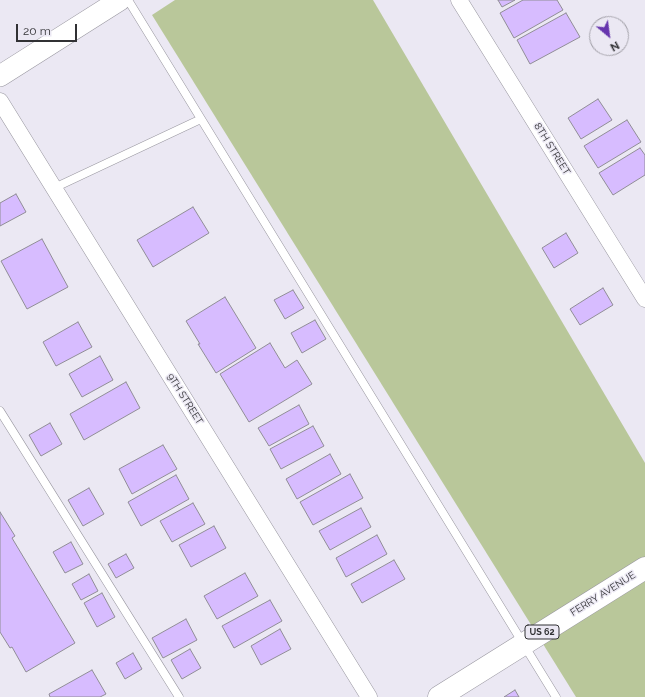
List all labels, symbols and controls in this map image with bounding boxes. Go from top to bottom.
scale bar [18,16,79,42]
north arrow [589,16,629,56]
text: 20 m [23,24,51,38]
text: N [608,38,621,54]
street label: 8TH STREET [531,121,573,177]
street label: 9TH STREET [165,371,205,427]
street label: FERRY AVENUE [568,569,638,619]
road number: US 62 [525,625,559,639]

